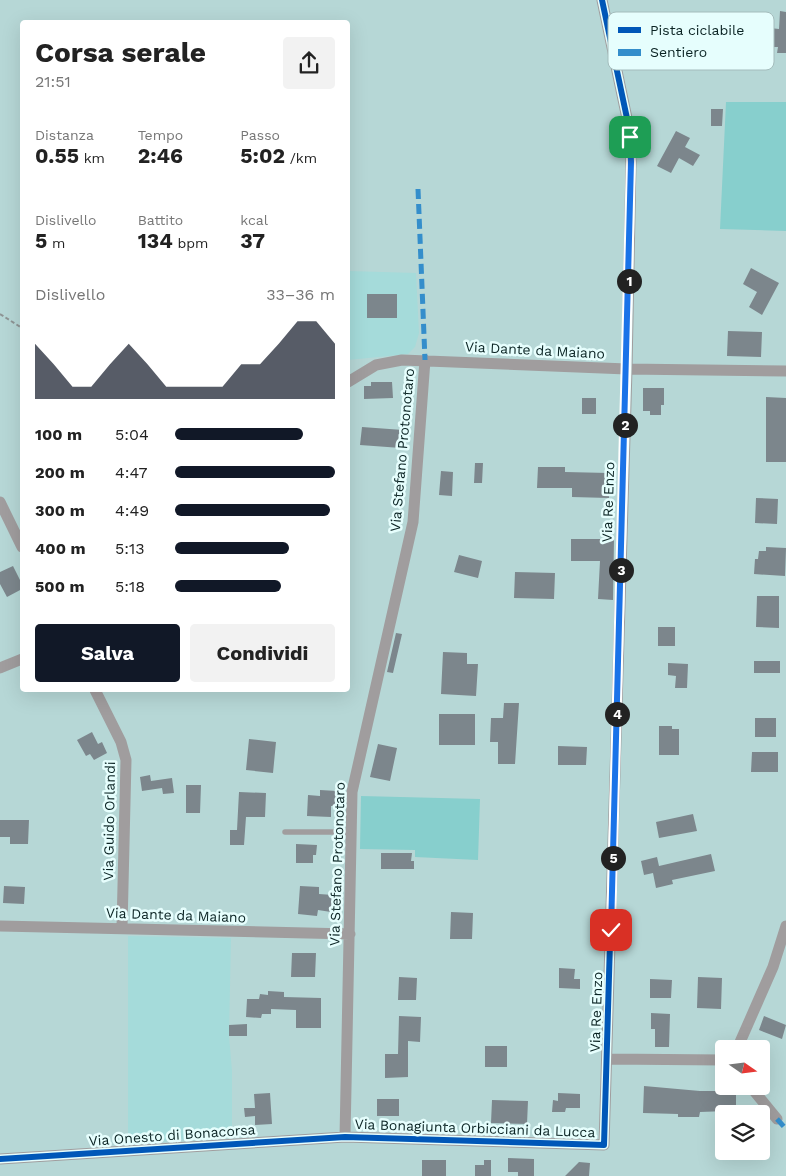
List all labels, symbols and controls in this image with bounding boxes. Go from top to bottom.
legend [608,12,774,70]
text: Pista ciclabile [650,22,744,38]
text: Corsa serale [35,36,206,69]
button: share [283,37,335,89]
text: Sentiero [650,44,707,60]
text: 21:51 [35,72,71,91]
pin [609,116,651,158]
icon: arrive [616,123,644,151]
text: Distanza [35,127,94,143]
text: Tempo [138,127,183,143]
text: Passo [240,127,280,143]
text: 0.55 [35,143,79,168]
text: 2:46 [138,143,183,168]
text: 5:02 [240,143,285,168]
text: km [79,150,105,166]
text: /km [285,150,317,166]
text: Dislivello [35,212,96,228]
text: Battito [138,212,183,228]
text: kcal [240,212,268,228]
text: 5 [35,228,47,253]
text: 134 [138,228,173,253]
text: 37 [240,228,265,253]
text: m [47,235,65,251]
text: bpm [173,235,208,251]
pin: 1 [616,268,642,294]
text: 1 [626,273,633,289]
text: Dislivello [35,285,105,304]
text: 33–36 m [266,285,335,304]
street label: Via Dante da Maiano [465,338,605,362]
street label: Via Stefano Protonotaro [387,368,417,532]
pin: 2 [612,412,638,438]
text: 2 [621,417,630,433]
text: 100 m [35,425,82,444]
text: 5:04 [115,425,149,444]
street label: Via Re Enzo [599,462,617,542]
text: 200 m [35,463,85,482]
text: 4:47 [115,463,147,482]
text: 300 m [35,501,85,520]
text: 4:49 [115,501,149,520]
text: 400 m [35,539,86,558]
text: 5:13 [115,539,145,558]
pin: 3 [608,558,634,582]
text: 3 [617,562,626,578]
text: 500 m [35,577,85,596]
text: 5:18 [115,577,145,596]
button: Salva [35,624,180,682]
button: Condividi [190,624,335,682]
pin: 4 [604,702,630,726]
text: 4 [613,706,622,722]
street label: Via Guido Orlandi [100,761,118,881]
street label: Via Stefano Protonotaro [326,782,348,946]
pin: 5 [600,846,626,870]
text: 5 [609,850,618,866]
street label: Via Dante da Maiano [106,905,246,925]
pin [590,909,632,951]
icon: check [597,916,625,944]
street label: Via Re Enzo [587,972,605,1052]
north arrow [715,1040,770,1095]
map controls [715,1040,770,1160]
button: layers [715,1105,770,1160]
street label: Via Bonagiunta Orbicciani da Lucca [354,1116,596,1140]
street label: Via Onesto di Bonacorsa [88,1121,256,1149]

